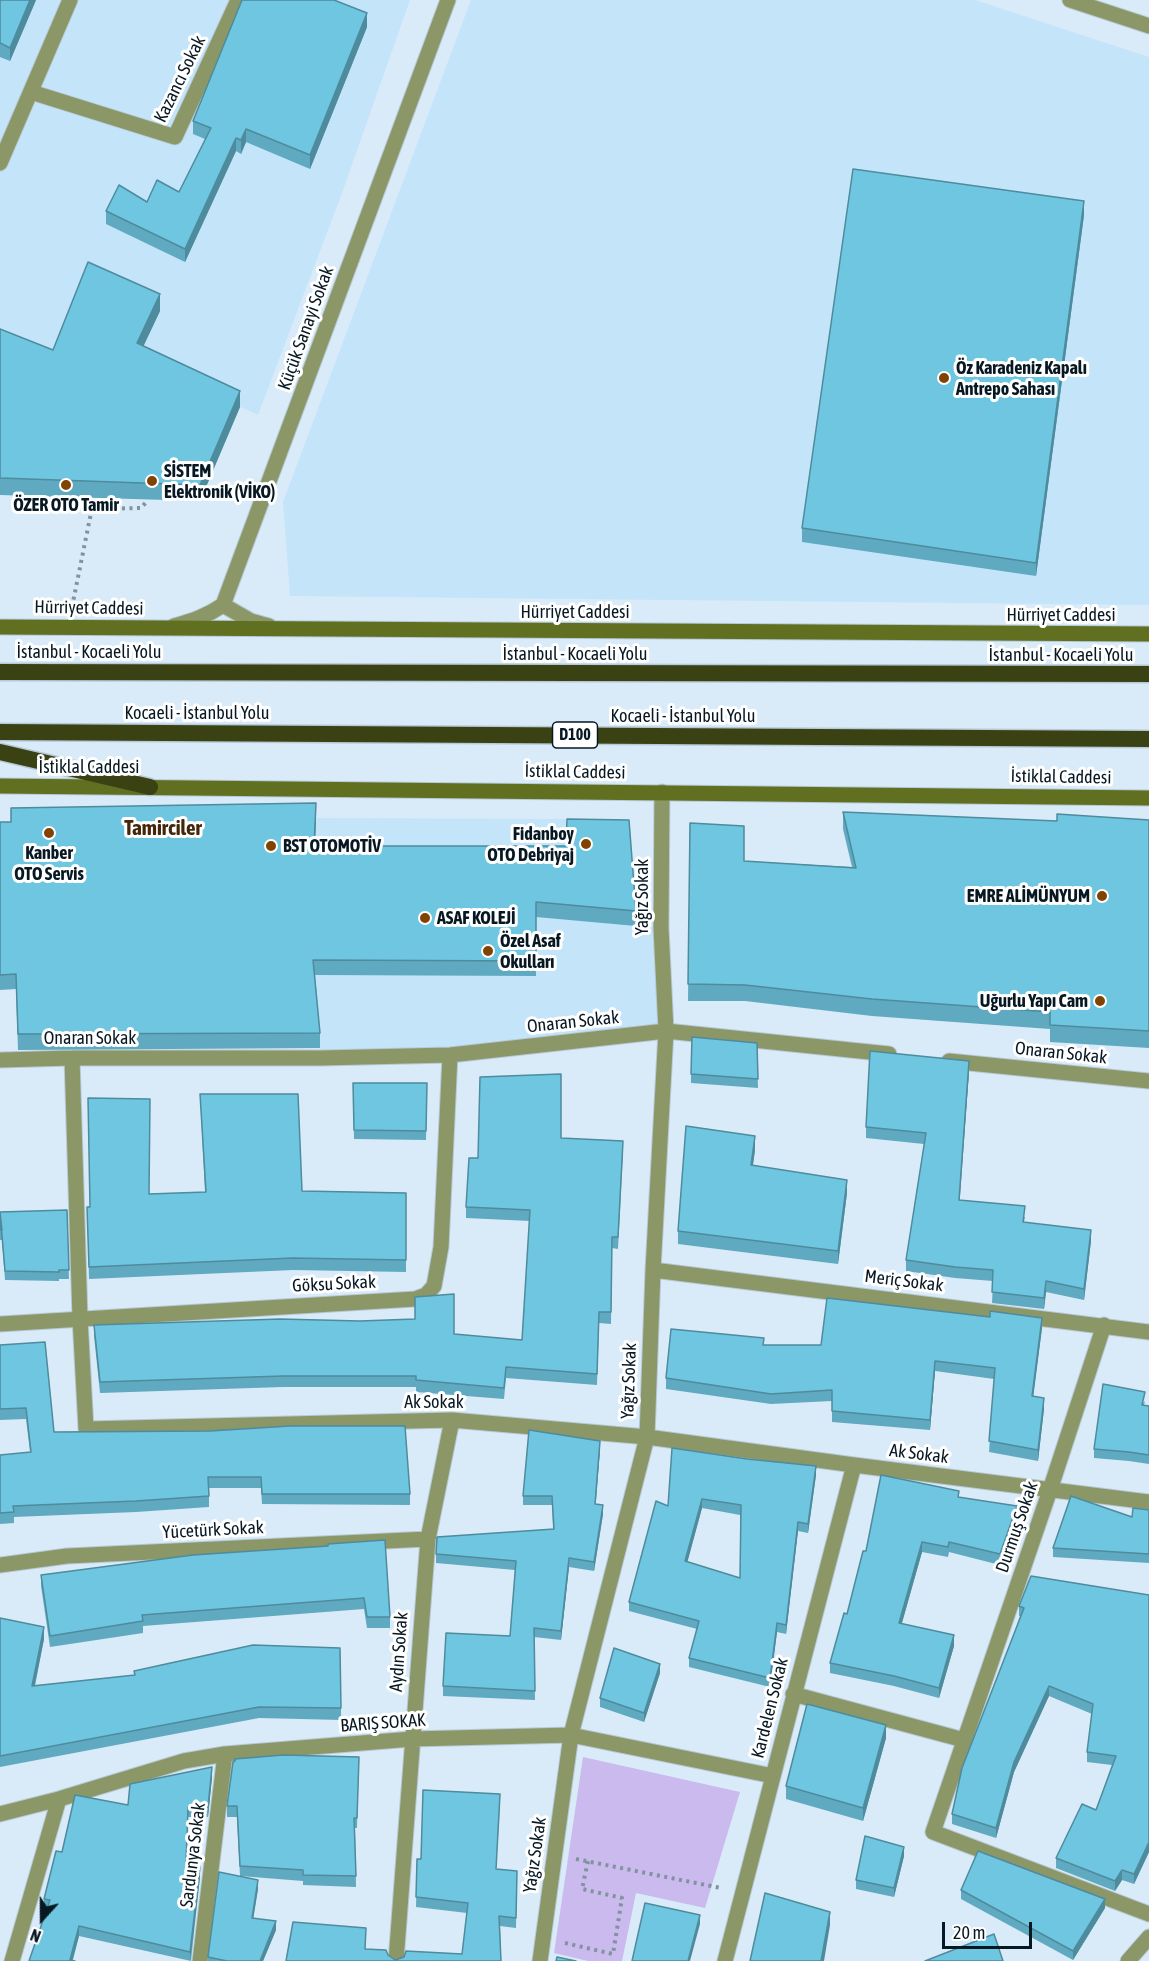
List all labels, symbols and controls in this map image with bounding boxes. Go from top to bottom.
street label: Kazancı Sokak [150,32,210,126]
street label: Küçük Sanayi Sokak [274,263,338,393]
place label: Öz Karadeniz Kapalı Antrepo Sahası [956,357,1087,400]
marker: Öz Karadeniz Kapalı Antrepo Sahası [937,371,951,385]
place label: SİSTEM Elektronik (VİKO) [164,460,275,502]
marker: SİSTEM Elektronik (VİKO) [145,474,159,488]
marker: ÖZER OTO Tamir [59,478,73,492]
place label: ÖZER OTO Tamir [13,494,119,516]
street label: Hürriyet Caddesi [34,596,144,620]
street label: Hürriyet Caddesi [520,601,630,623]
street label: Hürriyet Caddesi [1006,604,1116,626]
street label: İstanbul - Kocaeli Yolu [16,641,162,663]
street label: İstanbul - Kocaeli Yolu [502,643,648,665]
street label: İstanbul - Kocaeli Yolu [988,644,1134,666]
street label: Kocaeli - İstanbul Yolu [124,702,270,724]
street label: Kocaeli - İstanbul Yolu [610,705,756,727]
road number: D100 [552,722,598,748]
street label: İstiklal Caddesi [39,756,139,778]
street label: İstiklal Caddesi [524,760,626,784]
street label: İstiklal Caddesi [1010,765,1112,789]
district label: Tamirciler [124,815,202,841]
place label: Fidanboy OTO Debriyaj [487,823,574,866]
marker: Kanber OTO Servis [42,826,56,840]
place label: BST OTOMOTİV [283,835,381,857]
marker: Fidanboy OTO Debriyaj [579,837,593,851]
marker: BST OTOMOTİV [264,839,278,853]
place label: Kanber OTO Servis [14,842,84,884]
street label: Yağız Sokak [631,859,653,935]
place label: EMRE ALİMÜNYUM [967,885,1090,907]
marker: EMRE ALİMÜNYUM [1095,889,1109,903]
place label: ASAF KOLEJİ [437,907,516,929]
marker: ASAF KOLEJİ [418,911,432,925]
place label: Özel Asaf Okulları [500,930,561,972]
marker: Özel Asaf Okulları [481,944,495,958]
place label: Uğurlu Yapı Cam [980,990,1088,1012]
marker: Uğurlu Yapı Cam [1093,994,1107,1008]
street label: Onaran Sokak [526,1006,620,1038]
street label: Onaran Sokak [44,1027,136,1049]
street label: Onaran Sokak [1014,1037,1108,1069]
street label: Meriç Sokak [863,1265,945,1297]
street label: Göksu Sokak [292,1271,376,1297]
street label: Yağız Sokak [617,1342,641,1420]
street label: Ak Sokak [404,1391,464,1413]
street label: Ak Sokak [888,1440,950,1468]
street label: Durmuş Sokak [991,1479,1043,1575]
street label: Yücetürk Sokak [162,1517,264,1543]
street label: Aydın Sokak [385,1611,413,1693]
street label: Kardelen Sokak [747,1655,793,1761]
street label: BARIŞ SOKAK [340,1709,426,1737]
street label: Sardunya Sokak [176,1801,210,1909]
street label: Yağız Sokak [519,1816,551,1894]
north arrow [12,1889,72,1949]
scale bar [945,1910,1035,1948]
text: 20 m [953,1922,985,1943]
text: N [28,1926,43,1946]

